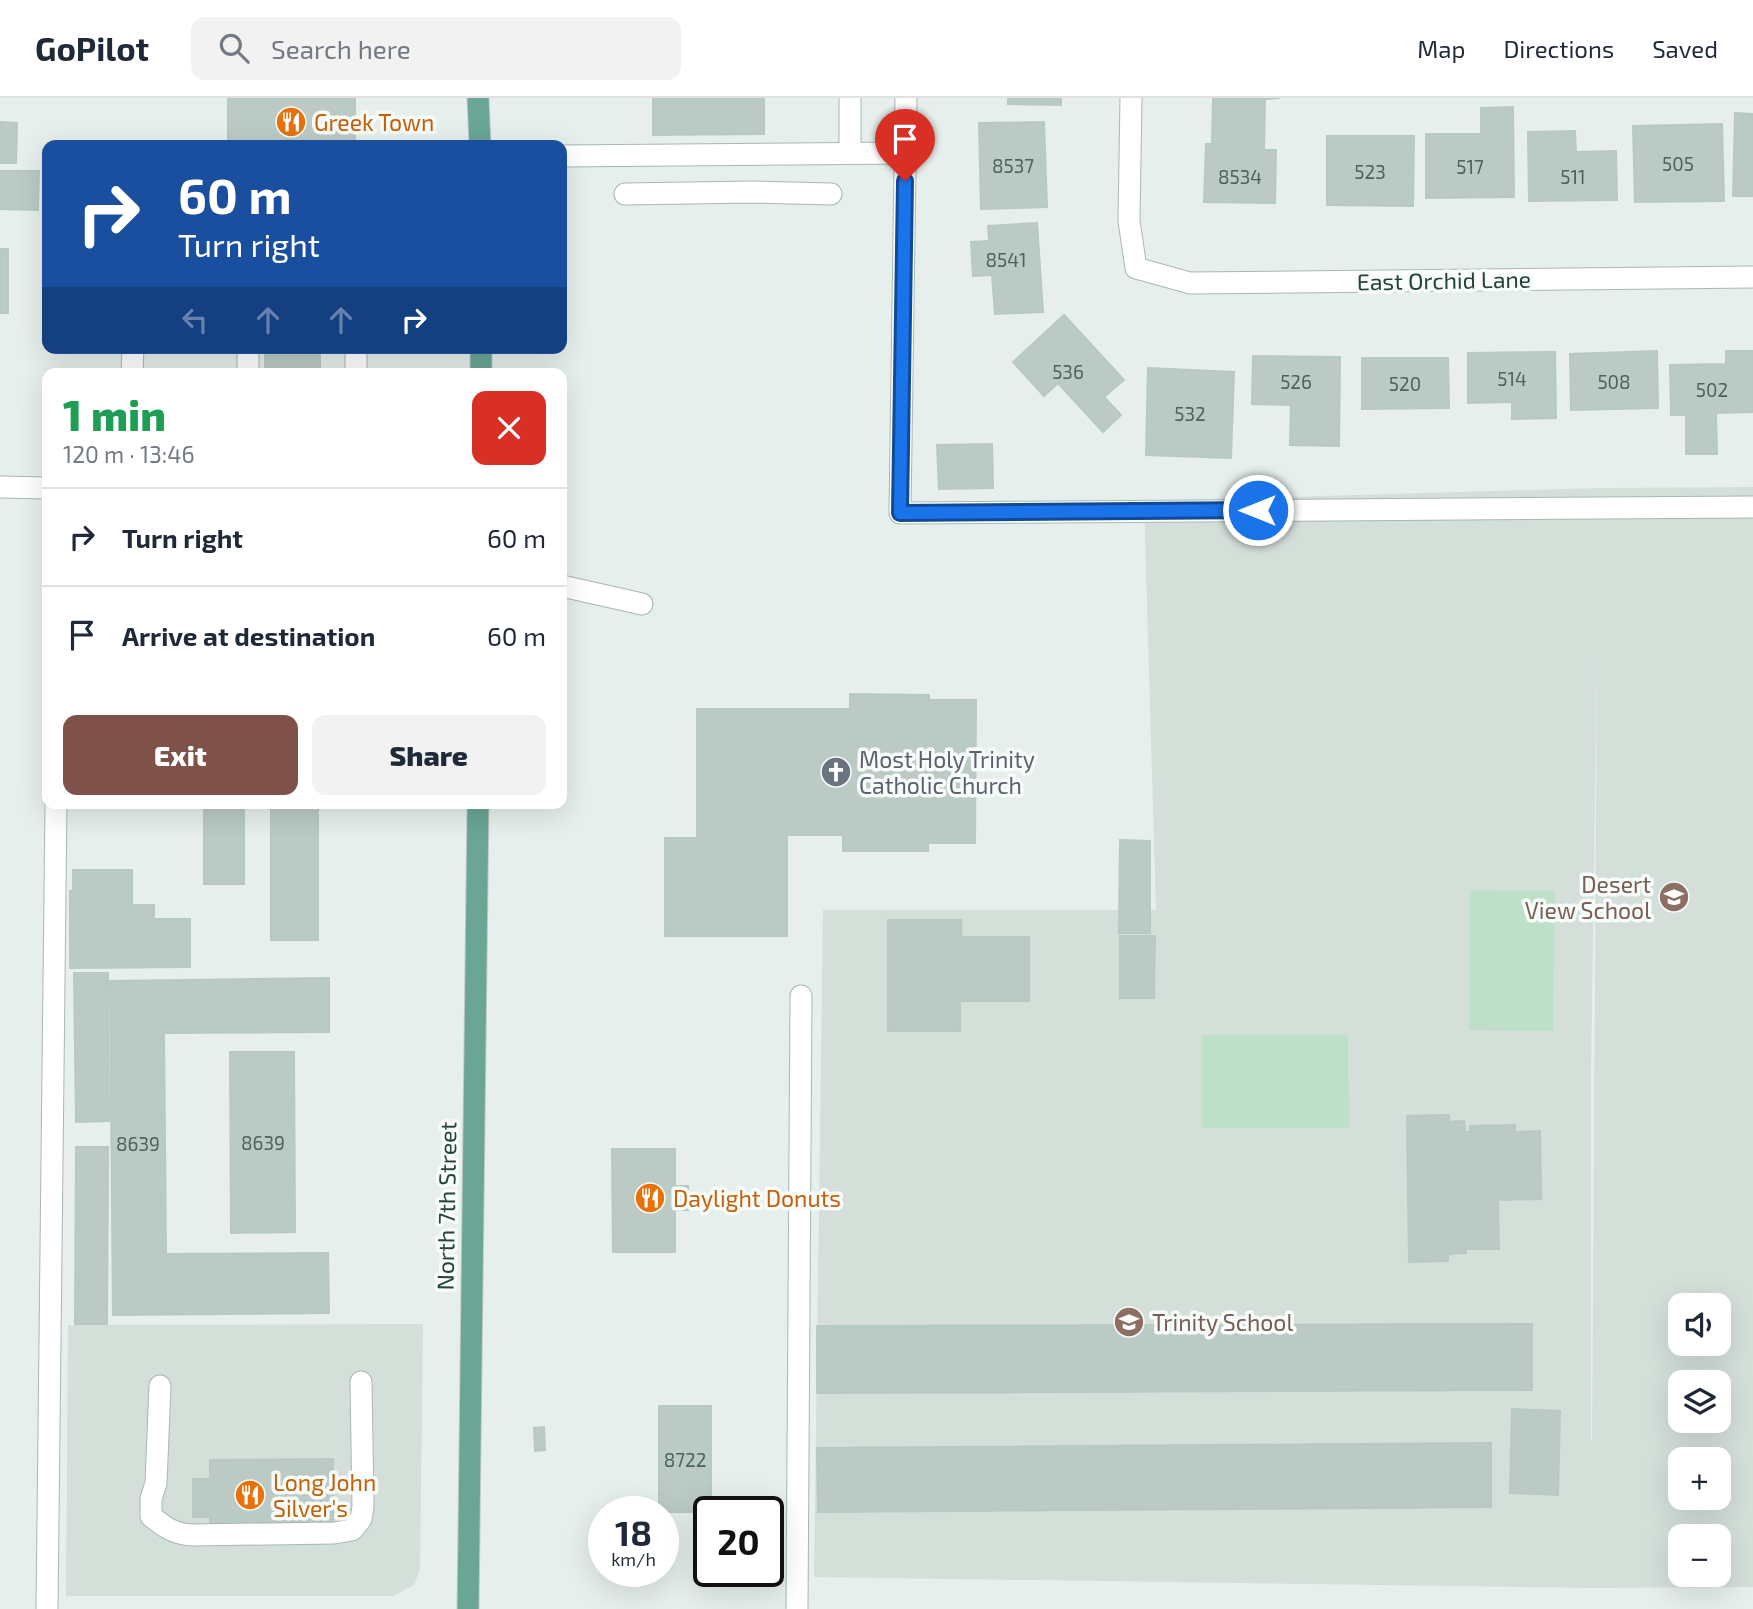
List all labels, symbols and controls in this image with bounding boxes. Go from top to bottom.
search box [191,17,681,80]
text: GoPilot [35,28,149,68]
icon: search [215,29,253,67]
text: Search here [271,33,411,64]
text: Map [1417,34,1465,63]
text: Directions [1503,34,1614,63]
text: Saved [1652,34,1718,63]
restaurant icon: Greek Town [274,105,308,139]
place label: Greek Town [314,108,434,136]
pin [875,109,935,181]
icon: arrive [886,120,924,158]
house number: 505 [1662,152,1694,175]
house number: 8537 [992,154,1034,177]
house number: 517 [1456,155,1484,178]
house number: 523 [1354,160,1386,183]
text: 60 m [178,165,292,224]
house number: 8534 [1218,165,1262,188]
house number: 511 [1560,165,1586,188]
icon: right [63,168,154,259]
text: Turn right [178,225,320,263]
house number: 8541 [986,248,1026,271]
street label: East Orchid Lane [1357,264,1531,296]
icon: left [176,301,214,339]
icon: ahead [249,301,287,339]
icon: ahead [322,301,360,339]
icon: right [395,301,433,339]
house number: 536 [1052,360,1084,383]
house number: 514 [1497,367,1527,390]
house number: 526 [1280,370,1312,393]
house number: 508 [1597,370,1631,393]
house number: 520 [1389,372,1421,395]
house number: 502 [1696,378,1728,401]
text: 1 min [63,389,166,439]
button: close [472,391,546,465]
house number: 532 [1174,402,1206,425]
text: 120 m · 13:46 [63,440,195,468]
position arrow [1221,473,1295,547]
icon: right [63,518,101,556]
text: Turn right [122,522,243,553]
text: 60 m [487,522,546,553]
icon: arrive [63,616,101,654]
text: Arrive at destination [122,620,375,651]
text: 60 m [487,620,546,651]
button: Exit [63,715,298,795]
button: Share [312,715,546,795]
place label: Most Holy Trinity Catholic Church [859,745,1035,799]
church icon: Most Holy Trinity Catholic Church [819,755,853,789]
place label: Desert View School [1525,870,1651,924]
school or university icon: Desert View School [1657,880,1691,914]
street label: North 7th Street [431,1121,461,1291]
house number: 8639 [241,1131,285,1154]
house number: 8639 [116,1132,160,1155]
restaurant icon: Daylight Donuts [633,1181,667,1215]
place label: Daylight Donuts [673,1184,841,1212]
map controls [1668,1293,1731,1587]
button: sound [1668,1293,1731,1356]
school or university icon: Trinity School [1112,1305,1146,1339]
place label: Trinity School [1152,1308,1293,1336]
button: layers [1668,1370,1731,1433]
button: + [1668,1447,1731,1510]
house number: 8722 [664,1448,706,1471]
place label: Long John Silver's [273,1468,376,1522]
restaurant icon: Long John Silver's [233,1478,267,1512]
speed limit sign: 20 [693,1496,784,1587]
text: 18 [615,1511,652,1553]
button: − [1668,1524,1731,1587]
text: km/h [611,1548,656,1570]

